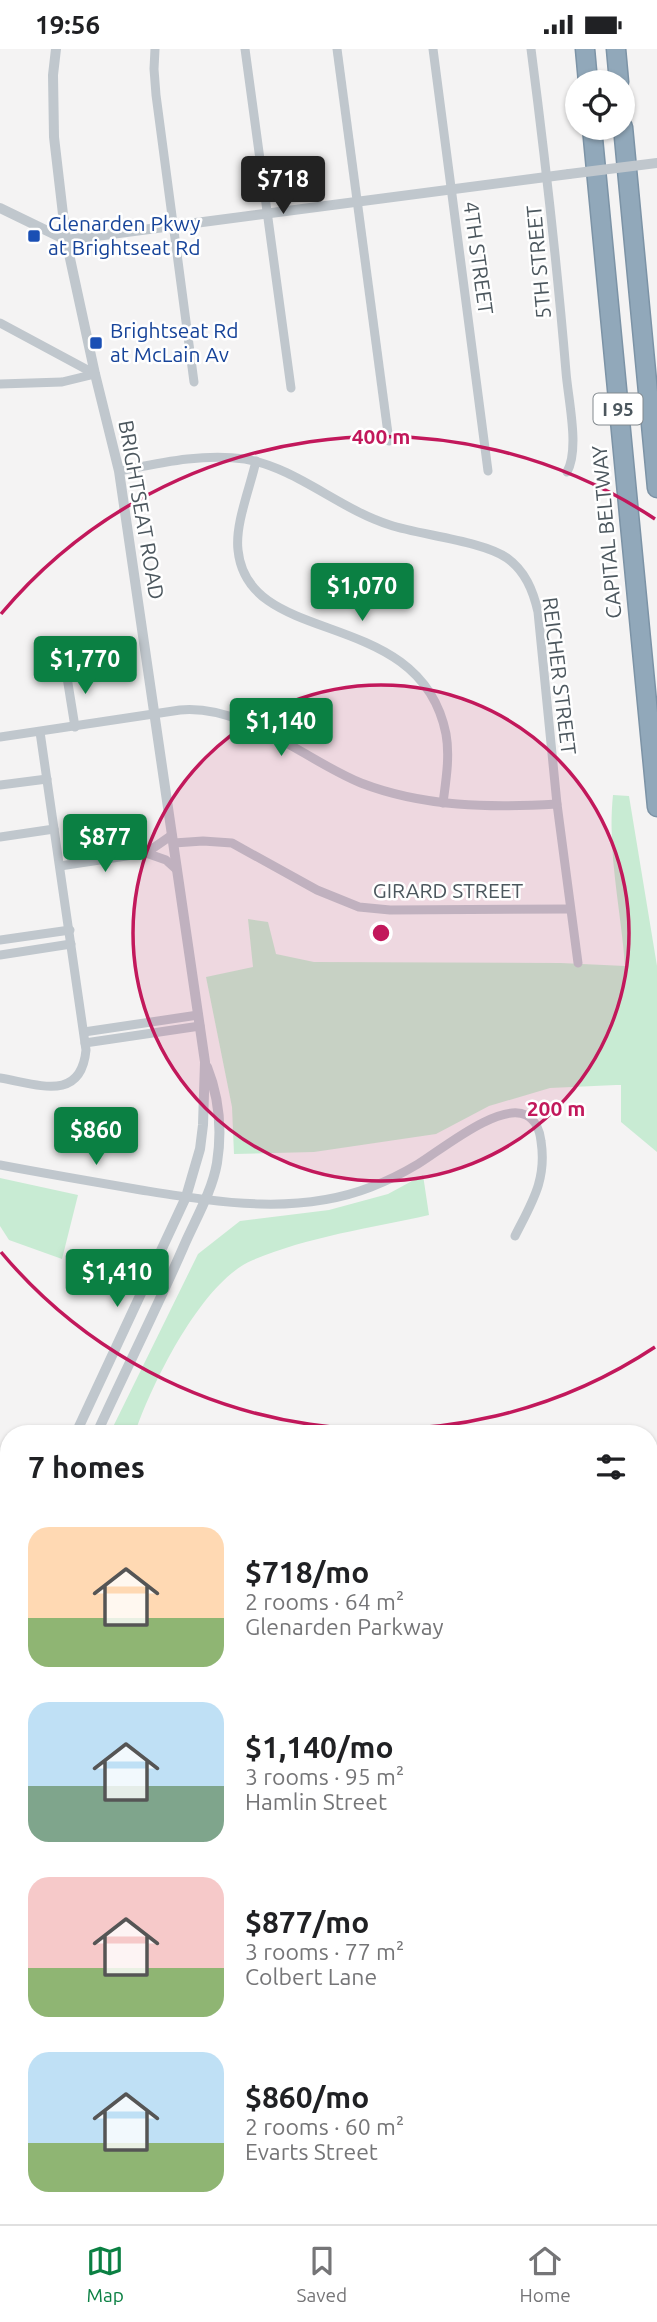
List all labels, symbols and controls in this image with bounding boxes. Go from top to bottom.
text: 19:56 [35,10,100,39]
map controls [565,70,635,140]
button: locate [565,70,635,140]
pin: $718 [242,157,324,216]
text: $718 [257,166,309,191]
street label: 4TH STREET [459,200,499,316]
street label: 5TH STREET [521,204,555,320]
place label: Glenarden Pkwy at Brightseat Rd [48,211,200,259]
marker: Glenarden Pkwy at Brightseat Rd [26,228,42,244]
place label: Brightseat Rd at McLain Av [110,318,239,366]
marker: Brightseat Rd at McLain Av [88,335,104,351]
road number: I 95 [594,393,642,425]
street label: BRIGHTSEAT ROAD [114,418,170,601]
text: 400 m [352,424,410,448]
street label: CAPITAL BELTWAY [586,444,626,620]
pin: $1,070 [305,563,419,623]
text: $1,070 [327,573,397,598]
street label: REICHER STREET [538,596,582,756]
pin: $1,770 [28,637,142,696]
text: $1,770 [50,646,120,671]
pin: $1,140 [224,699,338,758]
text: $1,140 [246,708,316,733]
pin: $877 [64,815,146,874]
text: $877 [79,824,131,849]
street label: GIRARD STREET [373,878,524,902]
centre of rings [369,921,393,945]
text: 200 m [527,1096,585,1120]
pin: $860 [55,1107,137,1167]
text: $860 [70,1117,122,1142]
pin: $1,410 [60,1249,174,1309]
text: $1,410 [82,1259,152,1284]
icon: filters [592,1448,630,1486]
text: 7 homes [28,1450,145,1484]
icon: home [84,1555,168,1639]
text: $718/mo [245,1555,369,1589]
text: 2 rooms · 64 m² [245,1589,404,1614]
text: Glenarden Parkway [245,1614,444,1639]
icon: home [84,1730,168,1814]
text: $1,140/mo [245,1730,394,1764]
text: 3 rooms · 95 m² [245,1764,404,1789]
text: Hamlin Street [245,1789,387,1814]
icon: home [84,1905,168,1989]
text: $877/mo [245,1905,369,1939]
text: 3 rooms · 77 m² [245,1939,404,1964]
text: Colbert Lane [245,1964,377,1989]
icon: home [84,2080,168,2164]
text: $860/mo [245,2080,369,2114]
text: 2 rooms · 60 m² [245,2114,404,2139]
text: Evarts Street [245,2139,378,2164]
tab: Map [86,2242,124,2306]
tab: Saved [297,2242,347,2306]
tab: Home [520,2242,571,2306]

